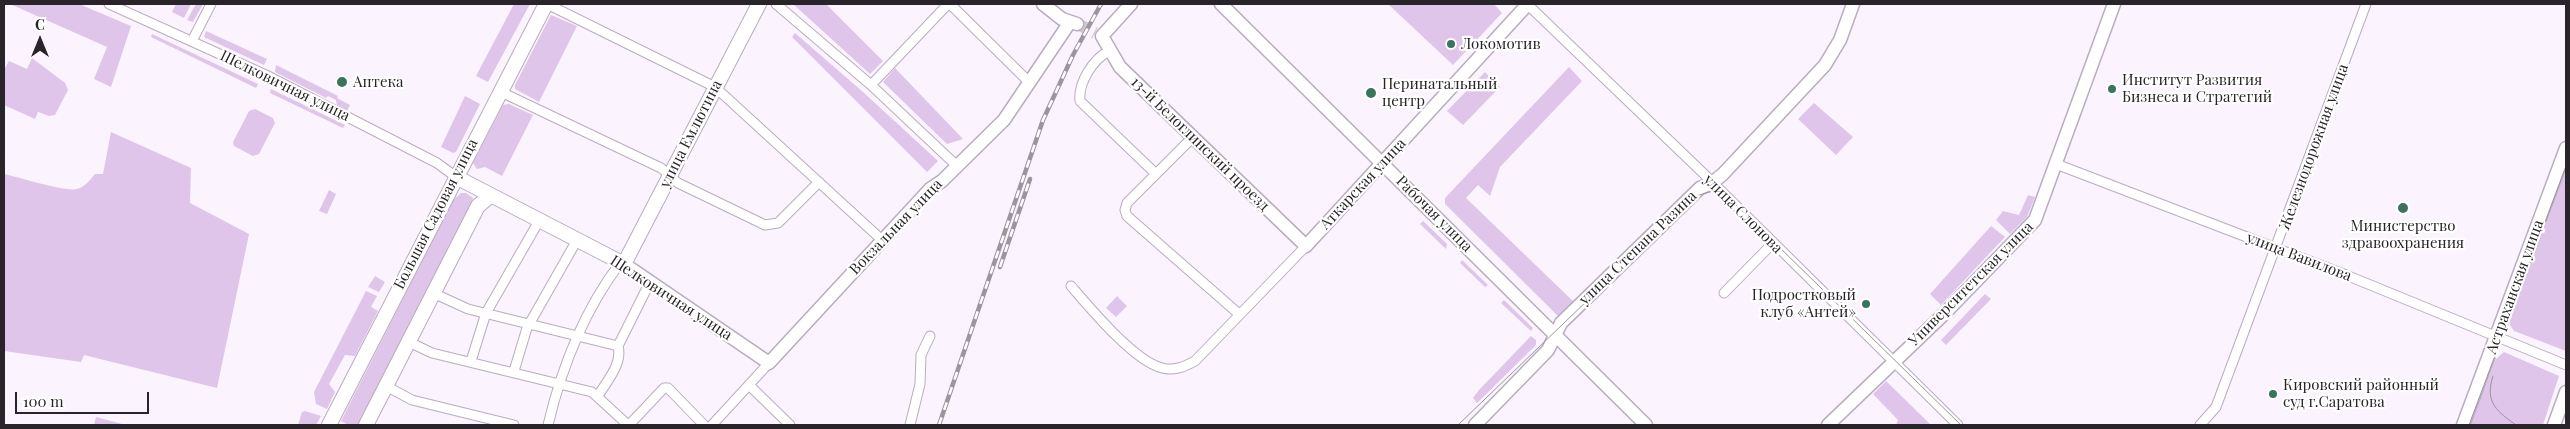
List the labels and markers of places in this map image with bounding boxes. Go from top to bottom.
place label: Локомотив [1461,35,1541,53]
marker: Локомотив [1445,38,1457,50]
place label: Институт Развития Бизнеса и Стратегий [2122,71,2272,106]
place label: Аптека [353,73,404,91]
marker: Аптека [335,75,349,89]
place label: Перинатальный центр [1382,75,1497,110]
marker: Институт Развития Бизнеса и Стратегий [2106,83,2118,95]
marker: Перинатальный центр [1364,86,1378,100]
marker: Министерство здравоохранения [2396,201,2410,215]
place label: Министерство здравоохранения [2342,217,2464,252]
place label: Подростковый клуб «Антей» [1752,286,1856,321]
marker: Подростковый клуб «Антей» [1860,298,1872,310]
place label: Кировский районный суд г.Саратова [2283,376,2439,411]
marker: Кировский районный суд г.Саратова [2267,388,2279,400]

